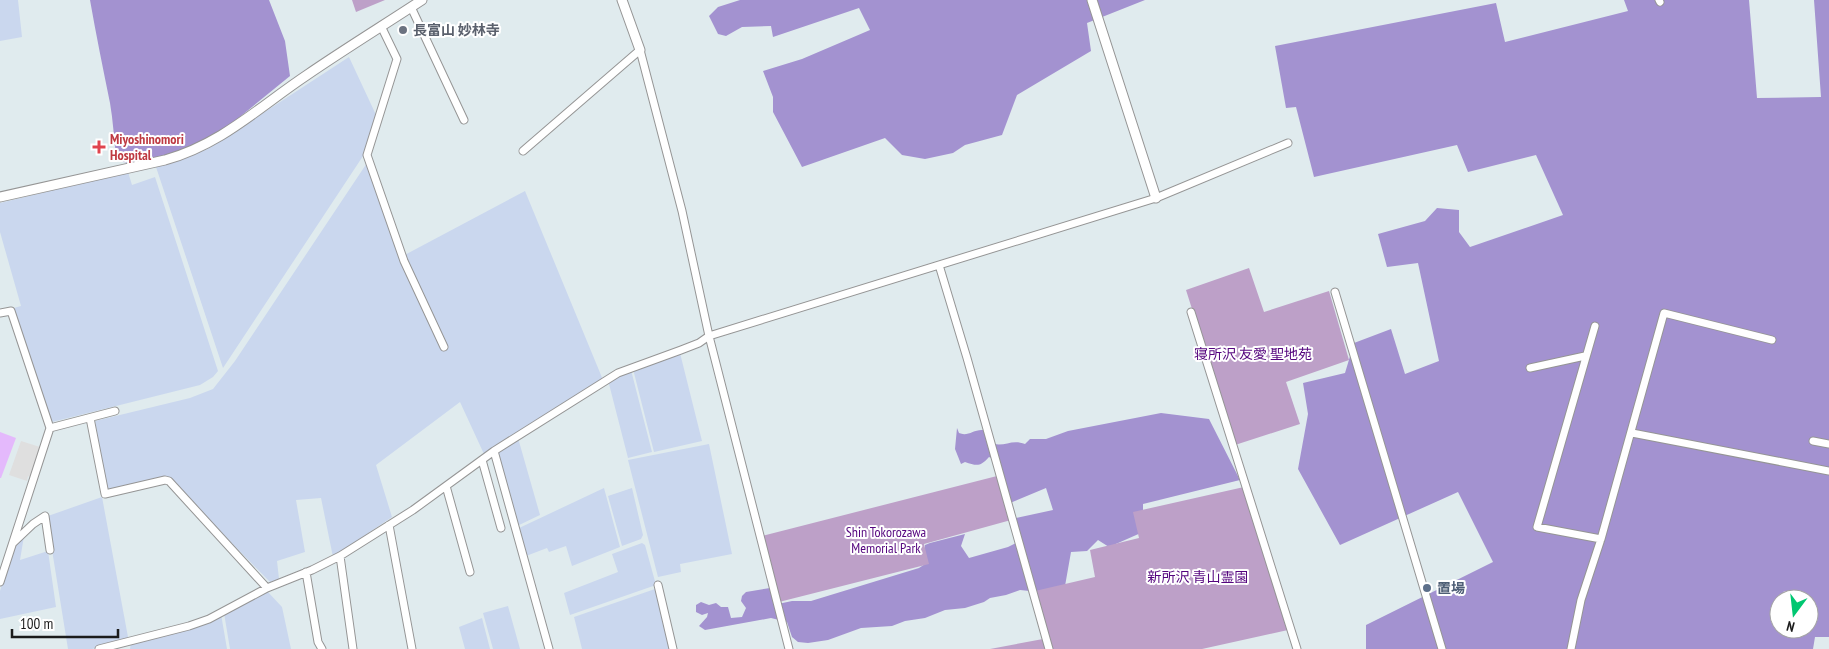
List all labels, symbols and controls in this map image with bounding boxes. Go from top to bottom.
place label: 長富山 妙林寺 [413,21,500,39]
marker: 長富山 妙林寺 [397,24,409,36]
place label: Miyoshinomori Hospital [110,130,184,164]
marker: Miyoshinomori Hospital [92,140,106,154]
park label: 寝所沢 友愛 聖地苑 [1194,345,1312,363]
park label: Shin Tokorozawa Memorial Park [846,523,926,557]
park label: 新所沢 青山霊園 [1148,568,1248,586]
place label: 置場 [1437,579,1465,597]
marker: 置場 [1421,582,1433,594]
north arrow [1769,589,1819,639]
scale bar [12,606,119,638]
text: 100 m [20,614,53,633]
text: N [1785,617,1797,636]

